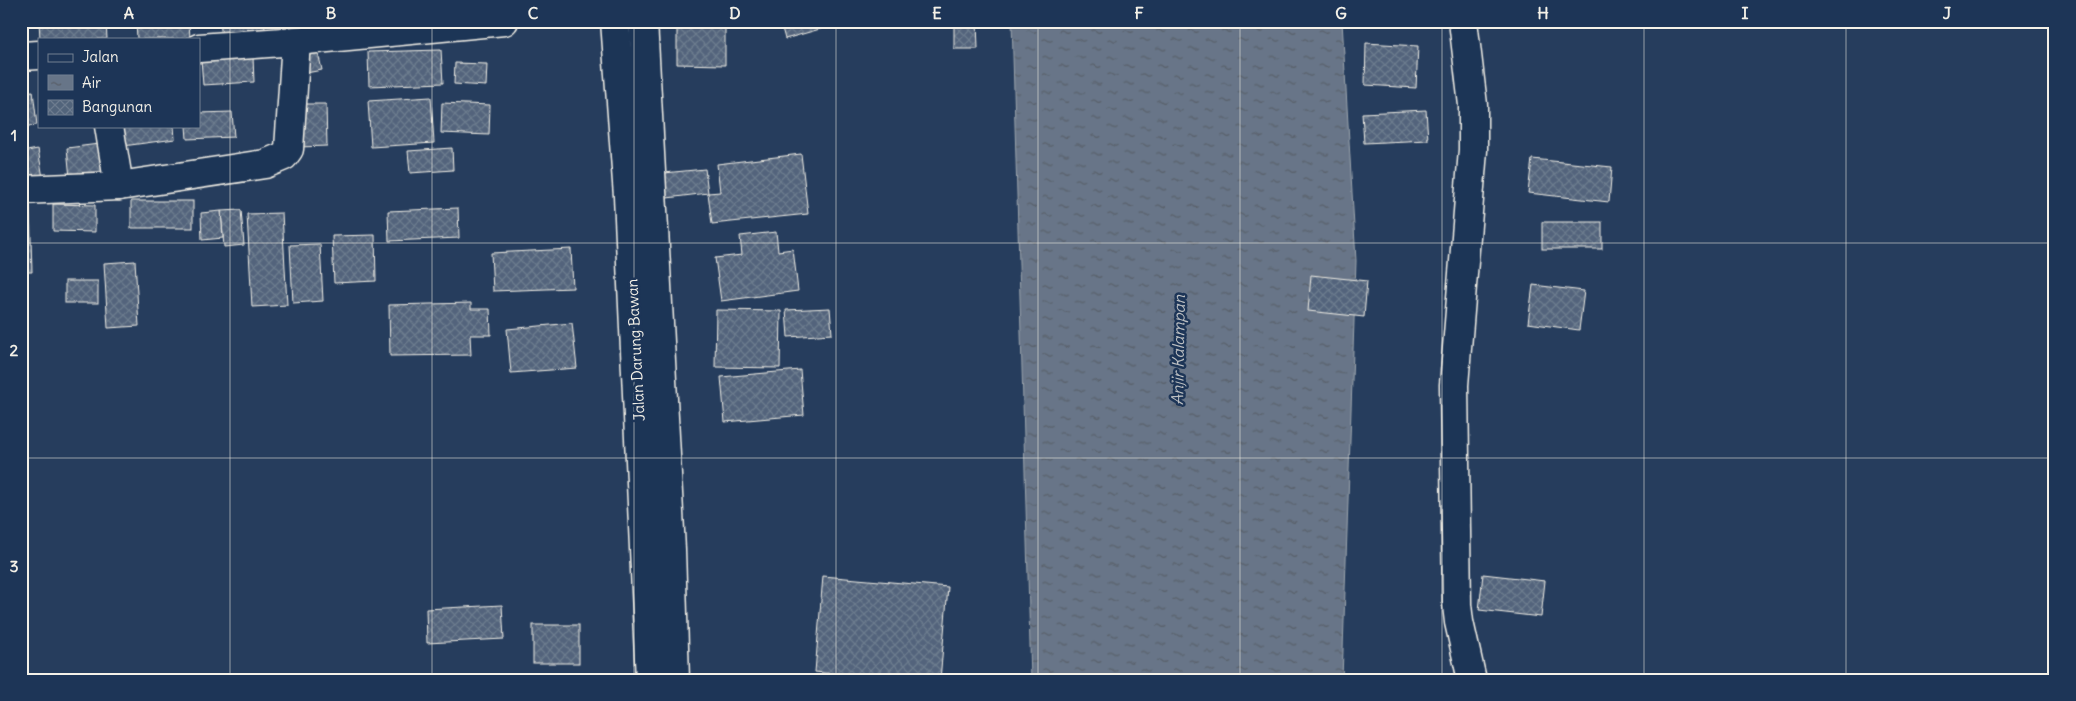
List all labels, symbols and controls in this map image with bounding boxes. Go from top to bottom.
text: A [124,3,134,23]
text: B [326,3,337,23]
text: C [528,3,539,23]
text: D [729,3,741,23]
text: E [932,3,942,23]
text: F [1134,3,1144,23]
text: G [1335,3,1347,23]
text: H [1537,3,1549,23]
text: I [1742,3,1749,23]
text: J [1943,3,1952,23]
legend [38,38,200,128]
text: Jalan [82,47,119,66]
text: Air [82,73,101,92]
text: Bangunan [82,97,152,116]
text: 1 [11,125,17,145]
street label: Jalan Darung Bawan [622,278,649,422]
water label: Anjir Kalampan [1167,294,1189,405]
text: 2 [10,340,19,360]
text: 3 [9,556,19,576]

